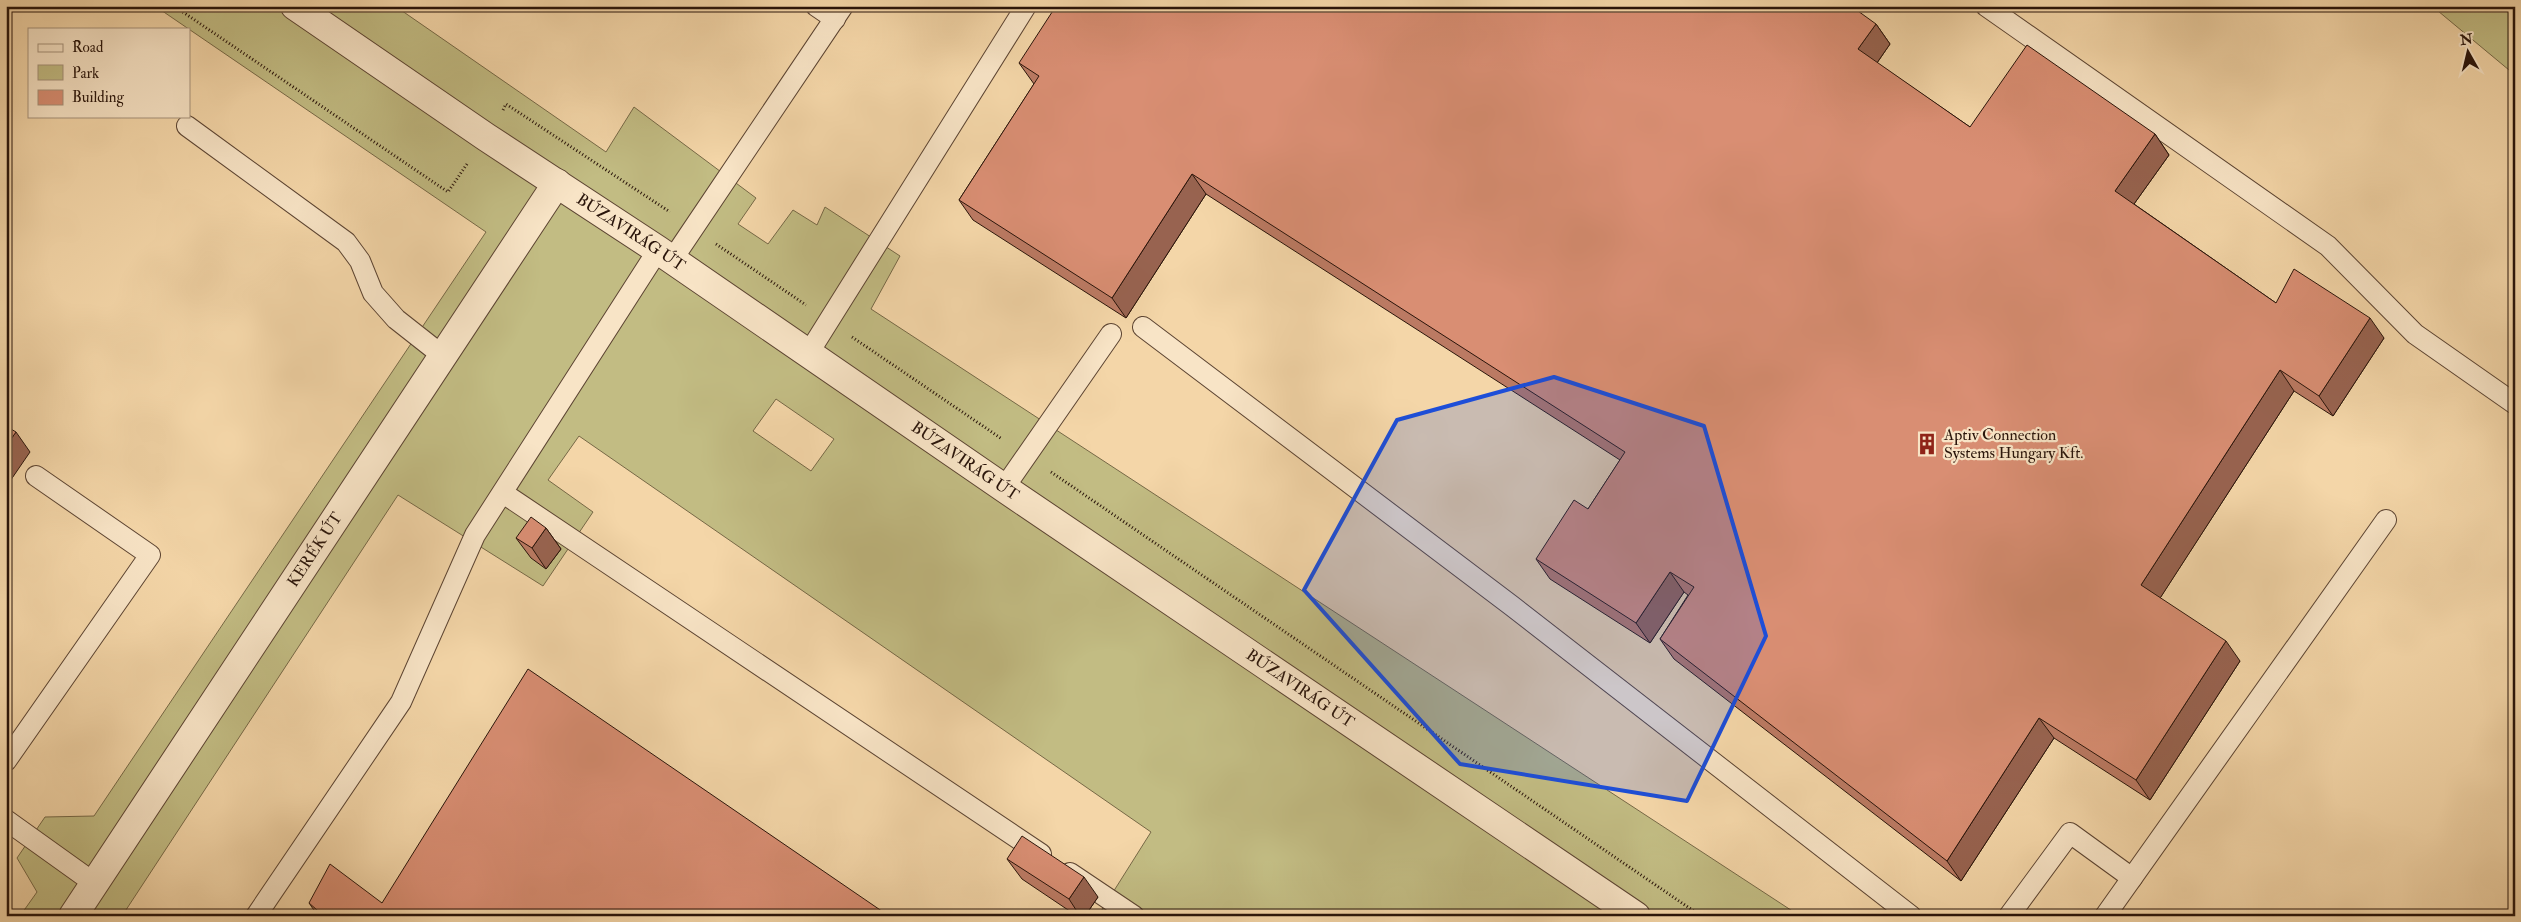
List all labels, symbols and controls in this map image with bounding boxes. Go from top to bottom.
legend [28,28,190,118]
north arrow [2444,28,2494,78]
text: N [2458,30,2474,49]
text: Road [72,38,104,57]
text: Park [72,64,99,83]
text: Building [72,88,124,107]
street label: BÚZAVIRÁG ÚT [573,189,689,276]
street label: BÚZAVIRÁG ÚT [907,417,1023,505]
place label: Aptiv Connection Systems Hungary Kft. [1943,425,2083,463]
building icon: Aptiv Connection Systems Hungary Kft. [1914,431,1940,457]
street label: KERÉK ÚT [283,508,347,591]
street label: BÚZAVIRÁG ÚT [1242,645,1358,732]

